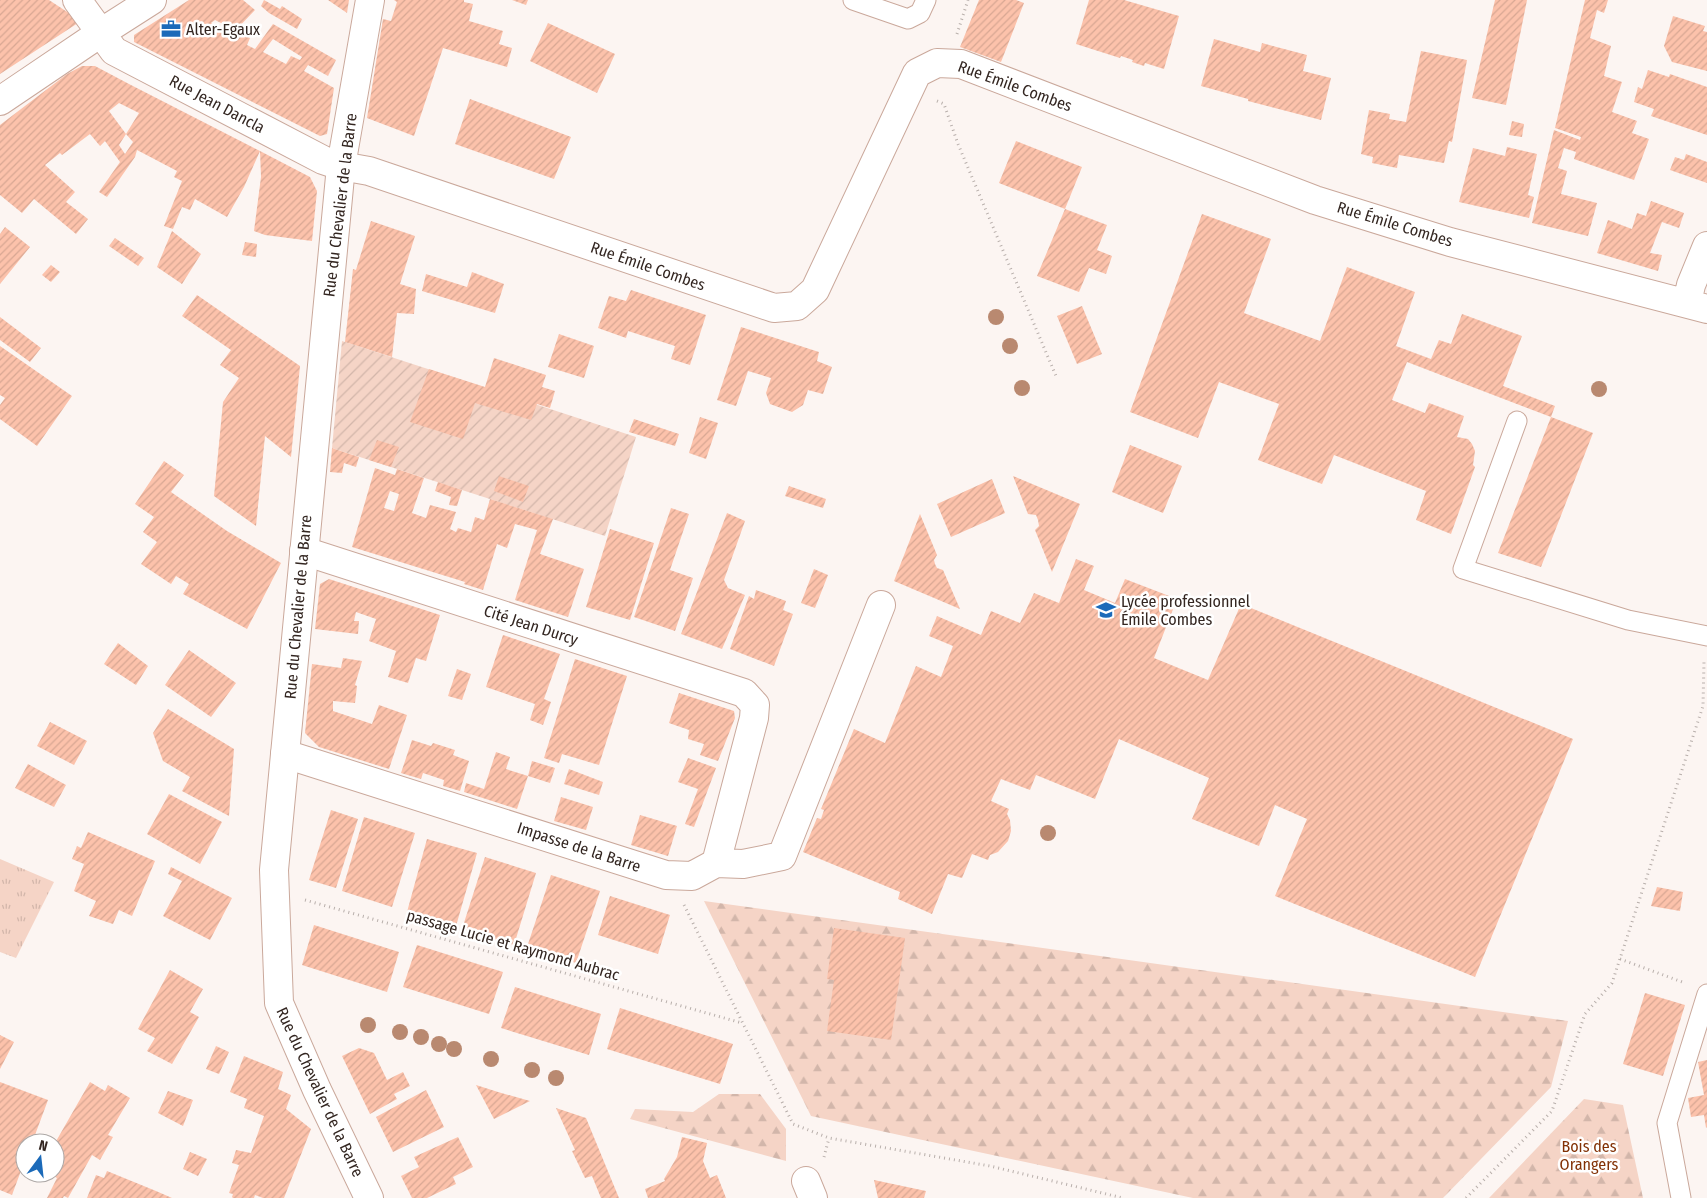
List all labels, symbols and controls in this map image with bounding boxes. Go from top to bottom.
office icon: Alter-Egaux [160,18,182,40]
place label: Alter-Egaux [186,20,260,39]
street label: Rue Émile Combes [955,57,1075,116]
street label: Rue Jean Dancla [166,71,268,137]
street label: Rue du Chevalier de la Barre [319,112,361,298]
street label: Rue Émile Combes [1335,197,1455,251]
street label: Rue Émile Combes [588,237,708,295]
street label: Rue du Chevalier de la Barre [280,514,316,700]
place label: Lycée professionnel Émile Combes [1121,592,1250,629]
school or university icon: Lycée professionnel Émile Combes [1095,599,1117,621]
street label: Cité Jean Durcy [482,601,581,649]
street label: Impasse de la Barre [515,818,643,876]
street label: passage Lucie et Raymond Aubrac [404,905,622,985]
street label: Rue du Chevalier de la Barre [272,1004,368,1180]
north arrow [15,1133,65,1183]
text: N [37,1137,49,1155]
park label: Bois des Orangers [1560,1137,1619,1174]

